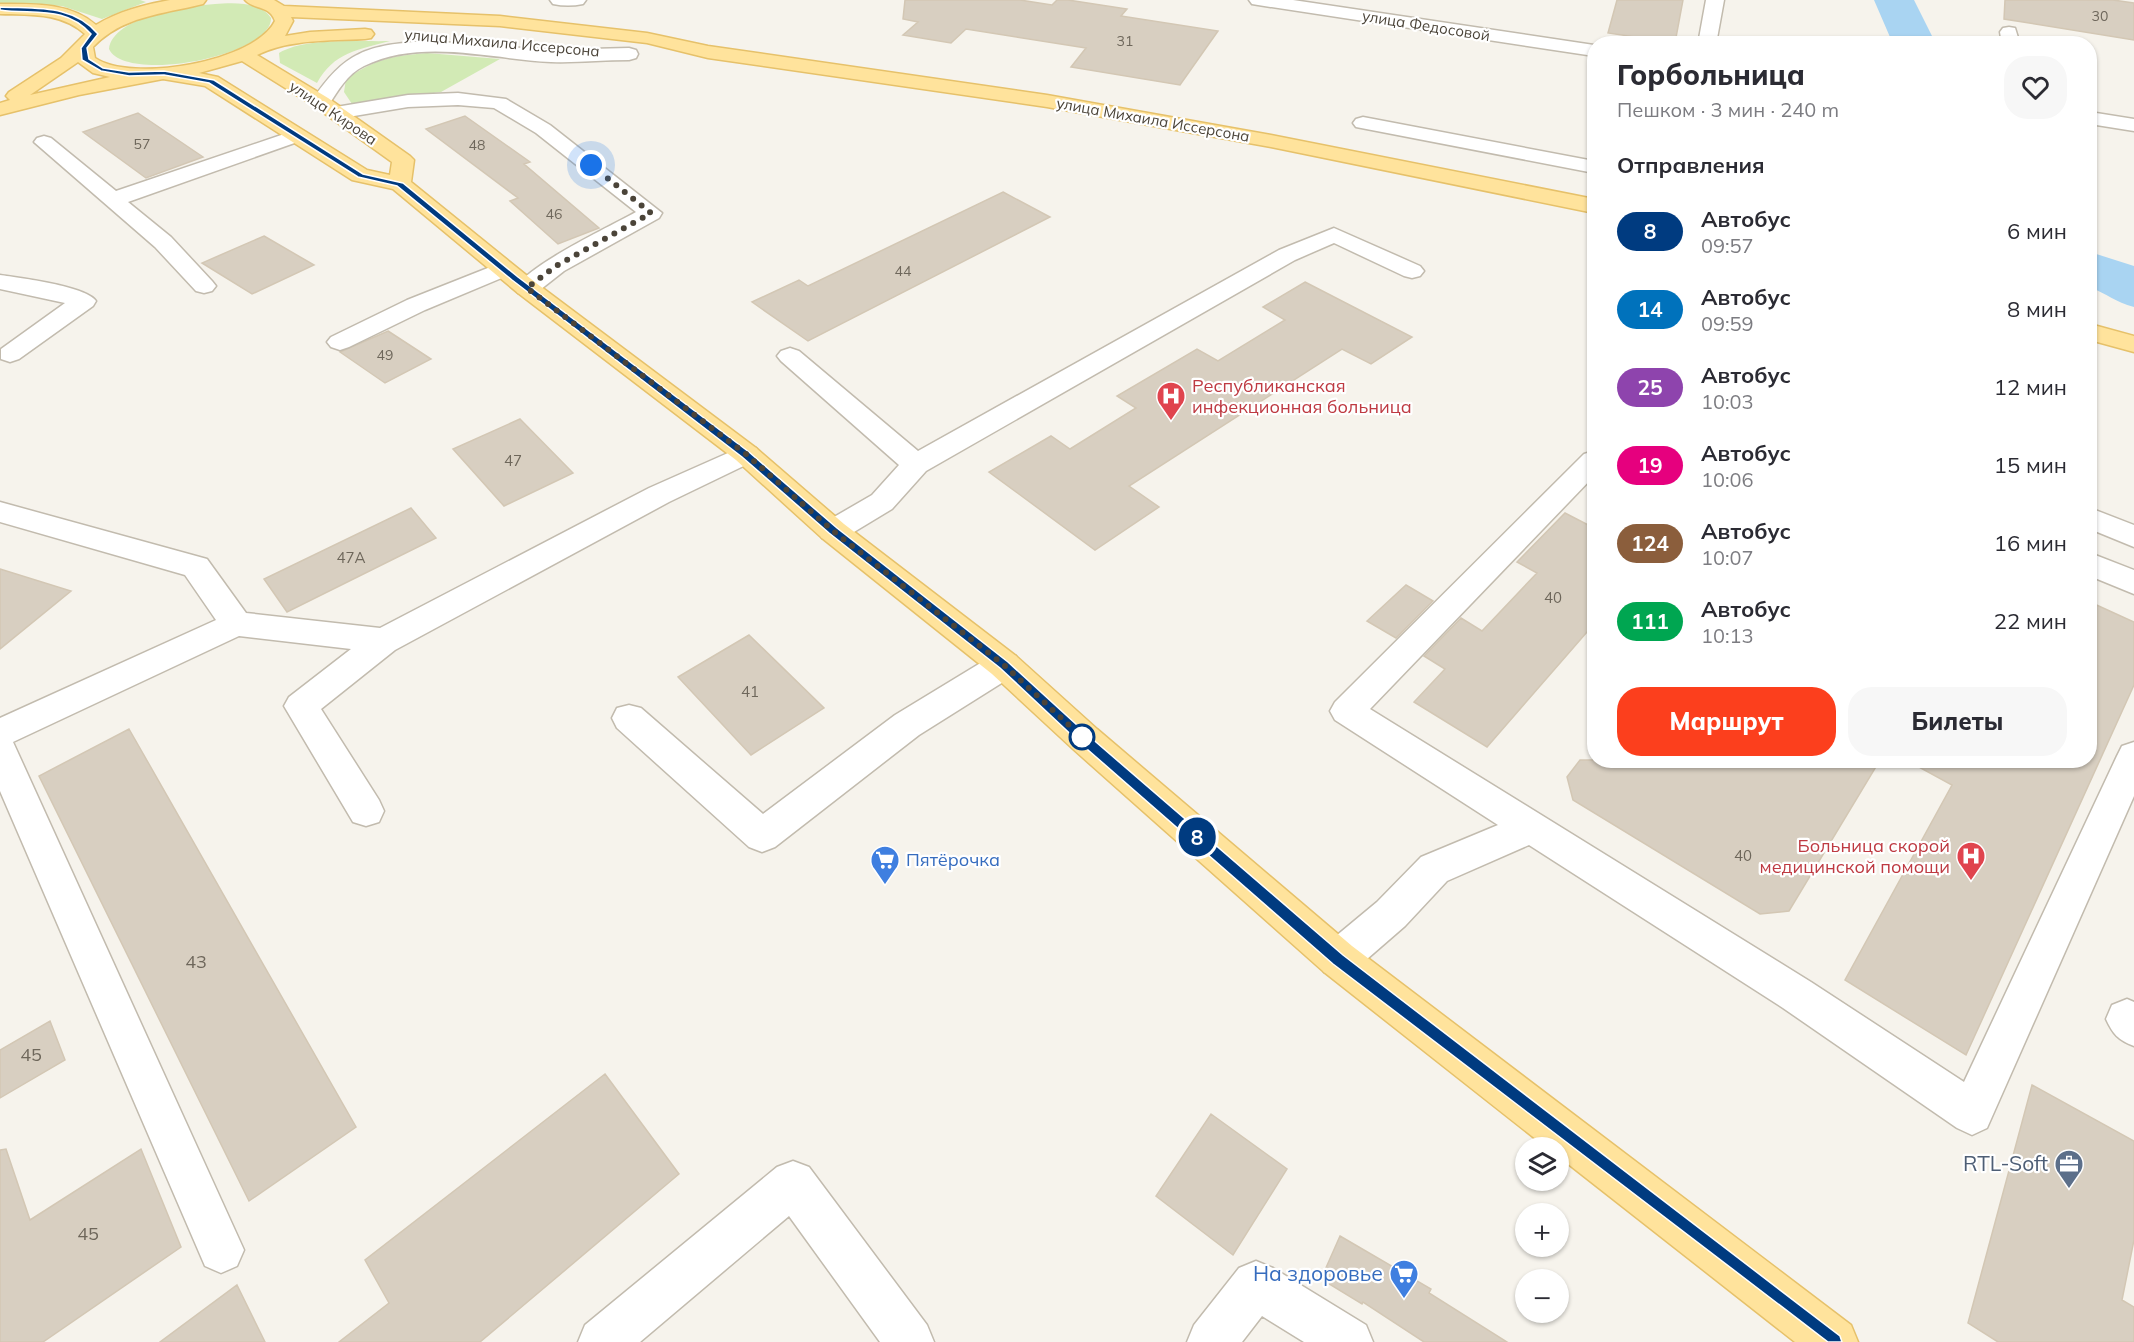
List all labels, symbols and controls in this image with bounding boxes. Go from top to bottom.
street label: улица Федосовой [1361,6,1491,45]
house number: 30 [2092,7,2108,25]
street label: улица Михаила Иссерсона [404,25,600,60]
house number: 31 [1117,32,1133,50]
button: heart [2004,56,2067,119]
text: Горбольница [1617,57,1805,92]
street label: улица Кирова [286,76,381,149]
street label: улица Михаила Иссерсона [1055,93,1251,146]
text: Пешком · 3 мин · 240 m [1617,97,1839,122]
house number: 57 [134,135,150,153]
house number: 48 [469,136,485,154]
your location [576,150,606,180]
text: Отправления [1617,151,1765,179]
house number: 46 [546,205,562,223]
text: Автобус [1701,205,1791,233]
text: 6 мин [2007,217,2067,245]
text: 8 [1644,218,1656,244]
text: 09:57 [1701,233,1754,258]
house number: 44 [895,262,912,280]
text: Автобус [1701,283,1791,311]
text: 8 мин [2007,295,2067,323]
text: 14 [1637,296,1663,322]
text: 09:59 [1701,311,1754,336]
house number: 49 [377,346,393,364]
text: Автобус [1701,361,1791,389]
text: 12 мин [1994,373,2067,401]
place label: Республиканская инфекционная больница [1192,374,1412,418]
text: 25 [1637,374,1663,400]
hospital icon: Республиканская инфекционная больница [1155,380,1187,422]
text: 10:03 [1701,389,1754,414]
text: Автобус [1701,439,1791,467]
house number: 47 [504,451,522,470]
text: 15 мин [1994,451,2067,479]
text: 19 [1637,452,1663,478]
text: 10:06 [1701,467,1754,492]
text: Автобус [1701,517,1791,545]
text: 16 мин [1994,529,2067,557]
text: 124 [1631,530,1669,556]
text: 10:07 [1701,545,1754,570]
house number: 47А [336,548,366,567]
house number: 40 [1544,588,1562,607]
text: Автобус [1701,595,1791,623]
text: 22 мин [1994,607,2067,635]
text: 111 [1631,608,1669,634]
text: 10:13 [1701,623,1754,648]
house number: 41 [741,682,759,701]
button: Маршрут [1617,687,1836,756]
button: Билеты [1848,687,2067,756]
unlabelled marker [1069,724,1095,750]
line badge: 8 [1178,818,1216,856]
text: 8 [1191,824,1203,850]
place label: Больница скорой медицинской помощи [1760,834,1950,878]
hospital icon: Больница скорой медицинской помощи [1955,840,1987,882]
supermarket icon: Пятёрочка [869,844,901,886]
house number: 40 [1734,846,1752,865]
place label: Пятёрочка [906,848,1000,871]
house number: 43 [185,950,207,973]
house number: 45 [20,1043,42,1066]
map controls [1515,1137,1569,1323]
button: layers [1515,1137,1569,1191]
office icon: RTL-Soft [2053,1148,2085,1190]
place label: RTL-Soft [1963,1150,2048,1176]
button: + [1515,1203,1569,1257]
house number: 45 [77,1222,99,1245]
supermarket icon: На здоровье [1388,1258,1420,1300]
place label: На здоровье [1253,1260,1383,1286]
button: − [1515,1269,1569,1323]

